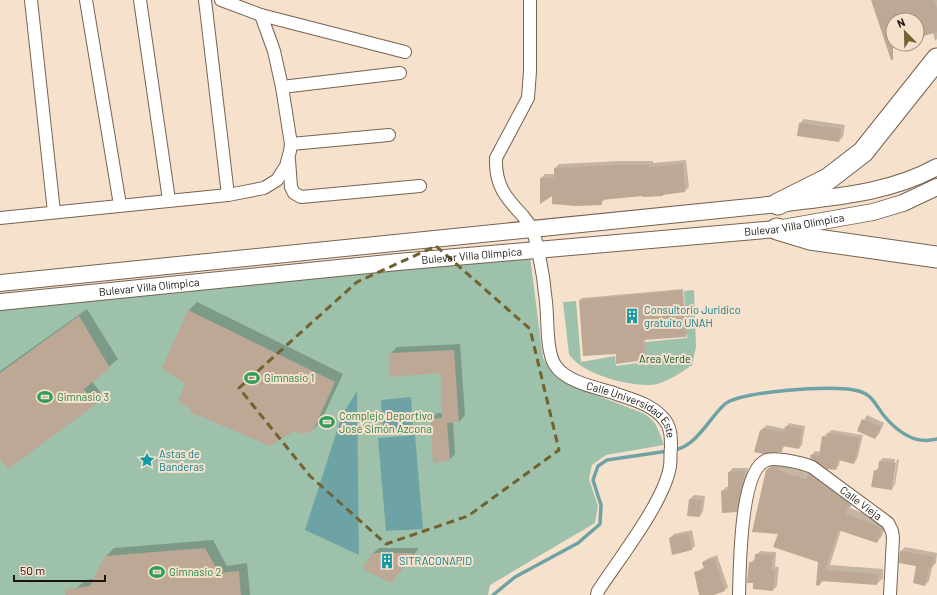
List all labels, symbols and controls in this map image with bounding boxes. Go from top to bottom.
north arrow [885,12,925,52]
text: N [895,15,907,30]
street label: Bulevar Villa Olímpica [744,210,845,238]
street label: Bulevar Villa Olímpica [421,244,523,266]
street label: Bulevar Villa Olímpica [98,275,200,298]
place label: Consultorio Juridico gratuito UNAH [644,303,741,329]
building icon: Consultorio Juridico gratuito UNAH [623,307,641,325]
park label: Area Verde [639,352,691,365]
sports icon: Gimnasio 1 [243,369,261,387]
place label: Gimnasio 1 [264,371,314,384]
street label: Calle Universidad Este [585,378,678,439]
sports icon: Gimnasio 3 [36,388,54,406]
place label: Gimnasio 3 [57,390,109,403]
place label: Complejo Deportivo José Simón Azcona [339,409,433,435]
sports icon: Complejo Deportivo José Simón Azcona [318,413,336,431]
place label: Astas de Banderas [159,447,204,473]
place icon: Astas de Banderas [138,451,156,469]
street label: Calle Vieja [838,483,885,522]
building icon: SITRACONAPID [378,552,396,570]
place label: SITRACONAPID [399,554,472,567]
scale bar [14,557,105,583]
text: 50 m [20,563,45,577]
sports icon: Gimnasio 2 [148,563,166,581]
place label: Gimnasio 2 [169,565,221,578]

